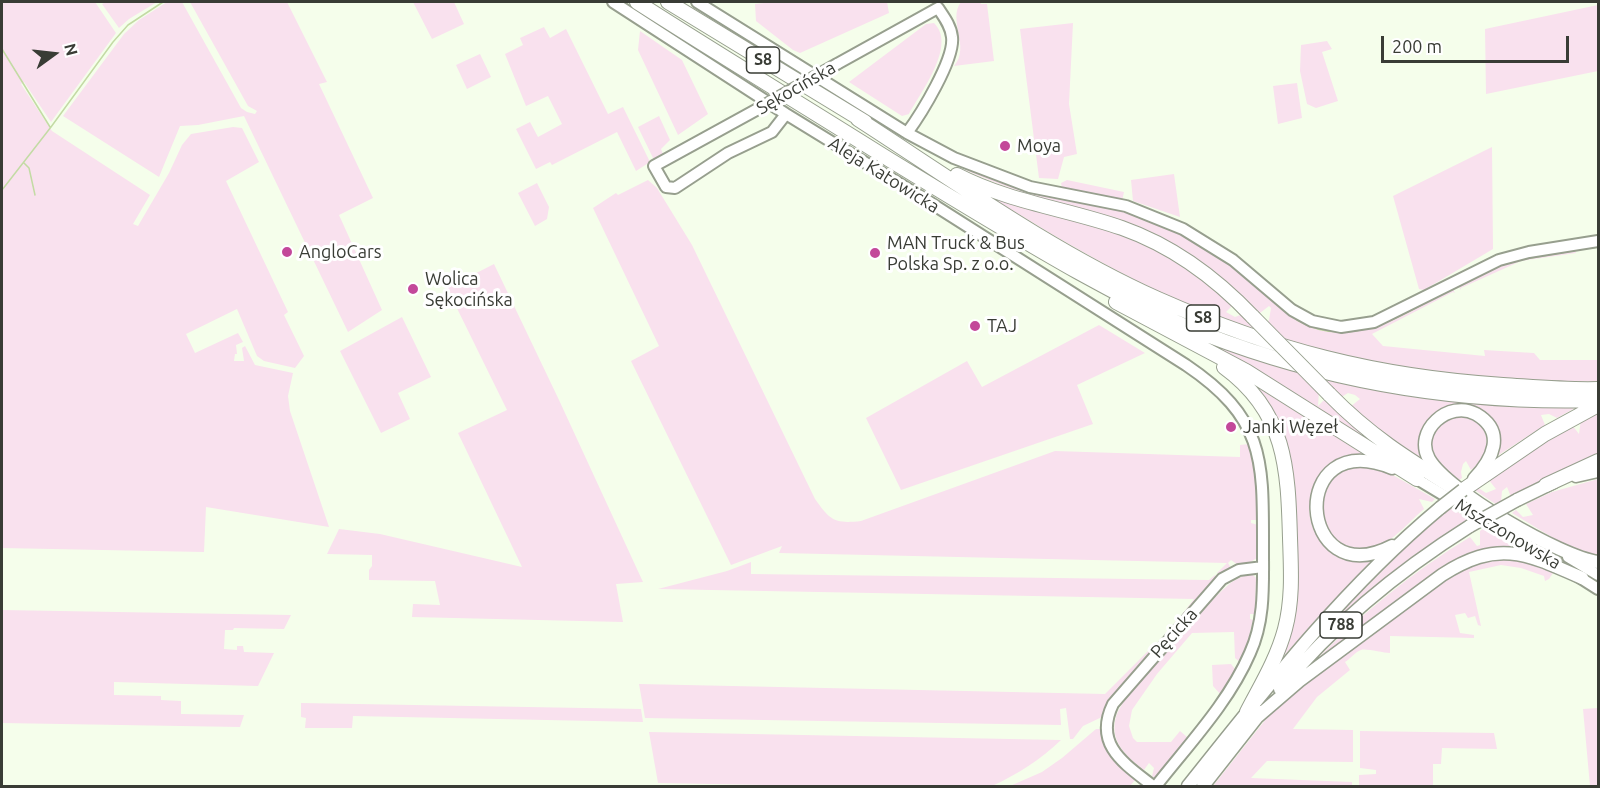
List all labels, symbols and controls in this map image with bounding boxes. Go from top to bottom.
north arrow [24,24,84,84]
scale bar [1384,24,1572,62]
text: 200 m [1392,36,1442,56]
text: N [61,41,82,57]
road number: S8 [746,47,780,73]
street label: Sękocińska [753,57,839,119]
street label: Aleja Katowicka [824,132,944,218]
place label: Moya [1017,135,1061,157]
marker: Moya [998,139,1012,153]
place label: MAN Truck & Bus Polska Sp. z o.o. [887,232,1025,274]
place label: AngloCars [299,241,382,263]
marker: AngloCars [280,245,294,259]
marker: MAN Truck & Bus Polska Sp. z o.o. [868,246,882,260]
place label: Wolica Sękocińska [425,268,513,310]
marker: Wolica Sękocińska [406,282,420,296]
road number: S8 [1186,305,1220,331]
place label: TAJ [987,315,1017,337]
marker: TAJ [968,319,982,333]
place label: Janki Węzeł [1243,416,1338,438]
marker: Janki Węzeł [1224,420,1238,434]
street label: Mszczonowska [1451,494,1565,574]
street label: Pęcicka [1146,604,1202,662]
road number: 788 [1320,612,1362,638]

